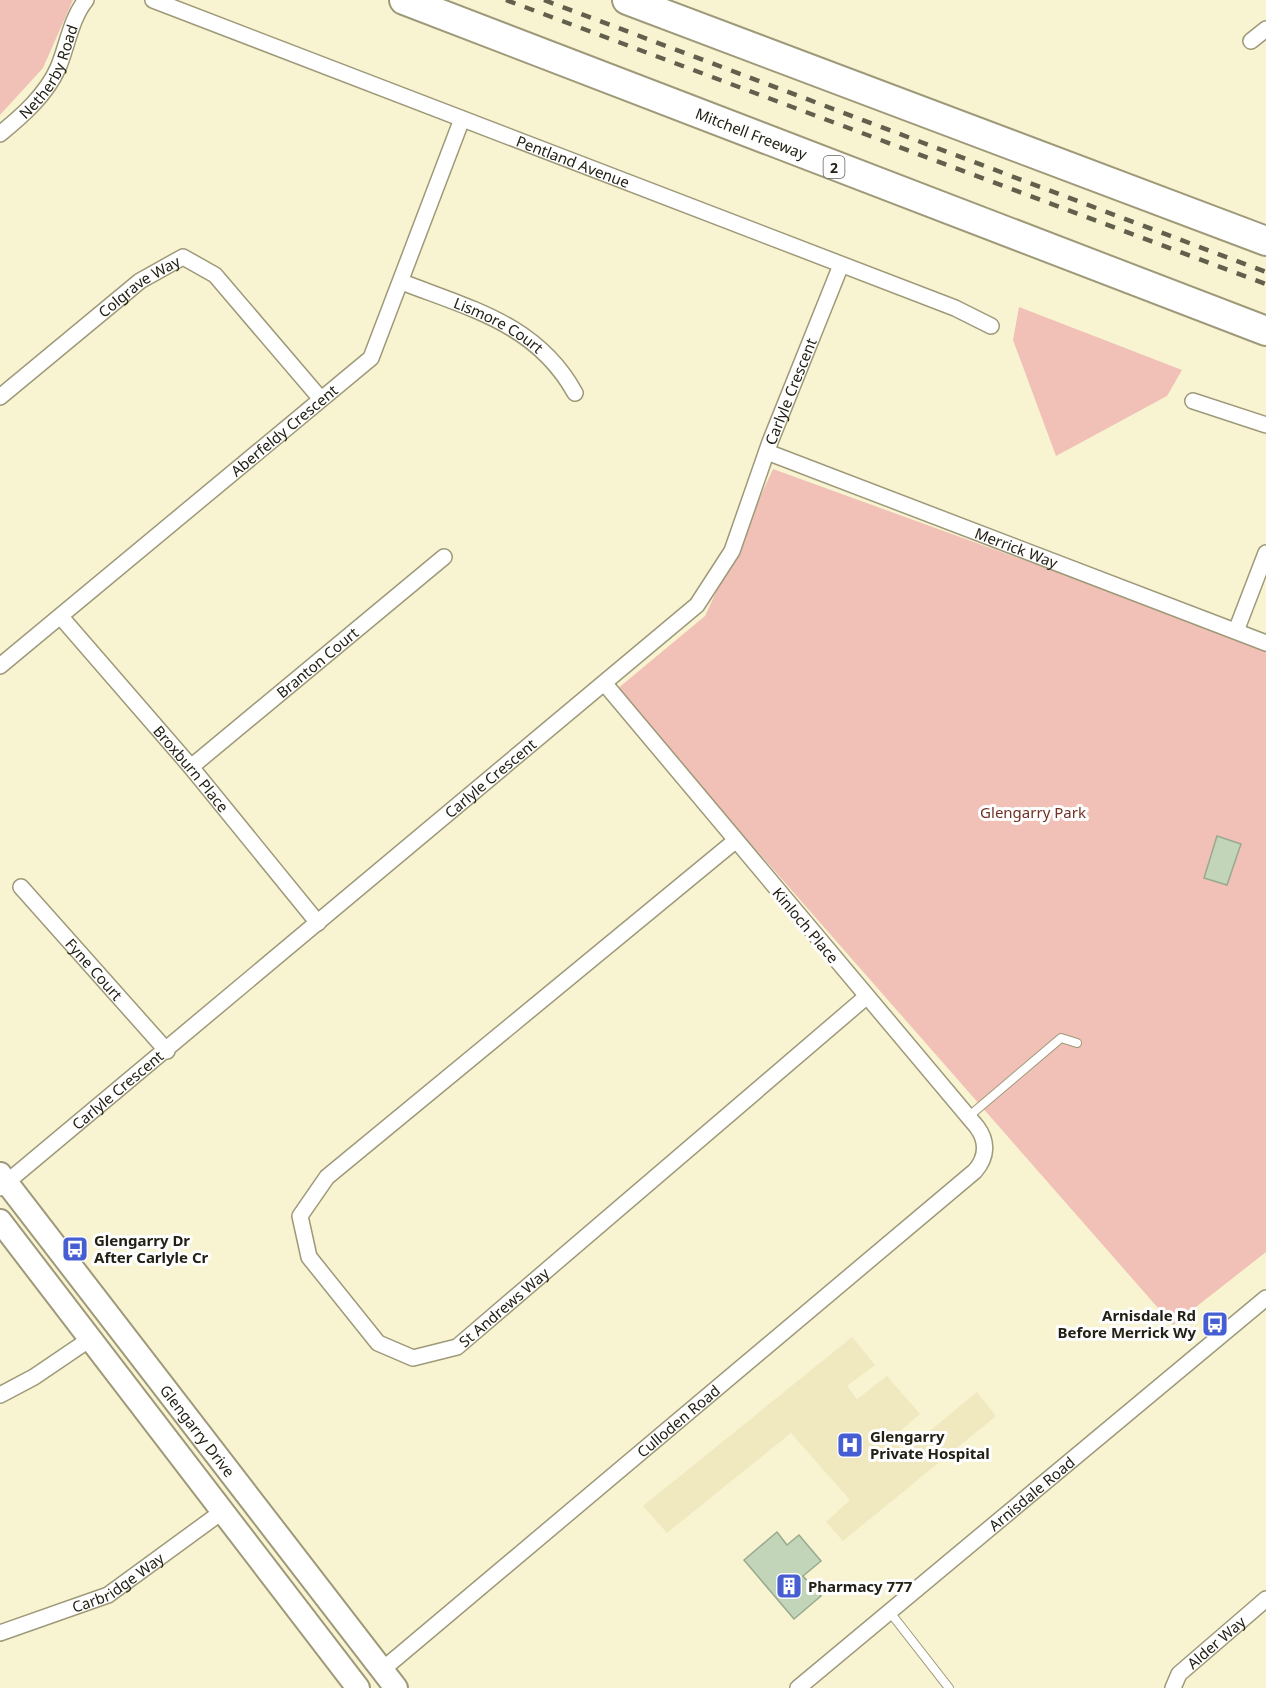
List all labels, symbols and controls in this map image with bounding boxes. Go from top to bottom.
street label: Netherby Road [14,22,82,123]
street label: Mitchell Freeway [693,103,810,164]
street label: Pentland Avenue [514,131,633,192]
road number: 2 [824,156,844,178]
street label: Colgrave Way [94,251,184,322]
street label: Lismore Court [451,292,548,358]
street label: Carlyle Crescent [760,335,821,448]
street label: Aberfeldy Crescent [226,380,342,481]
street label: Merrick Way [972,523,1061,572]
street label: Branton Court [272,622,363,702]
street label: Broxburn Place [149,721,234,816]
street label: Carlyle Crescent [440,734,540,822]
park label: Glengarry Park [980,802,1086,822]
street label: Kinloch Place [769,883,843,967]
street label: Fyne Court [61,934,127,1005]
street label: Carlyle Crescent [67,1045,168,1134]
place label: Glengarry Dr After Carlyle Cr [94,1230,209,1267]
bus stop icon: Glengarry Dr After Carlyle Cr [60,1234,90,1264]
street label: St Andrews Way [454,1263,553,1351]
place label: Arnisdale Rd Before Merrick Wy [1058,1305,1196,1342]
bus stop icon: Arnisdale Rd Before Merrick Wy [1200,1309,1230,1339]
street label: Glengarry Drive [156,1380,240,1481]
street label: Culloden Road [632,1380,724,1461]
place label: Glengarry Private Hospital [870,1426,990,1463]
hospital icon: Glengarry Private Hospital [835,1430,865,1460]
street label: Arnisdale Road [984,1452,1079,1535]
street label: Carbridge Way [69,1547,168,1617]
building icon: Pharmacy 777 [774,1571,804,1601]
place label: Pharmacy 777 [808,1576,913,1596]
street label: Alder Way [1183,1611,1250,1673]

